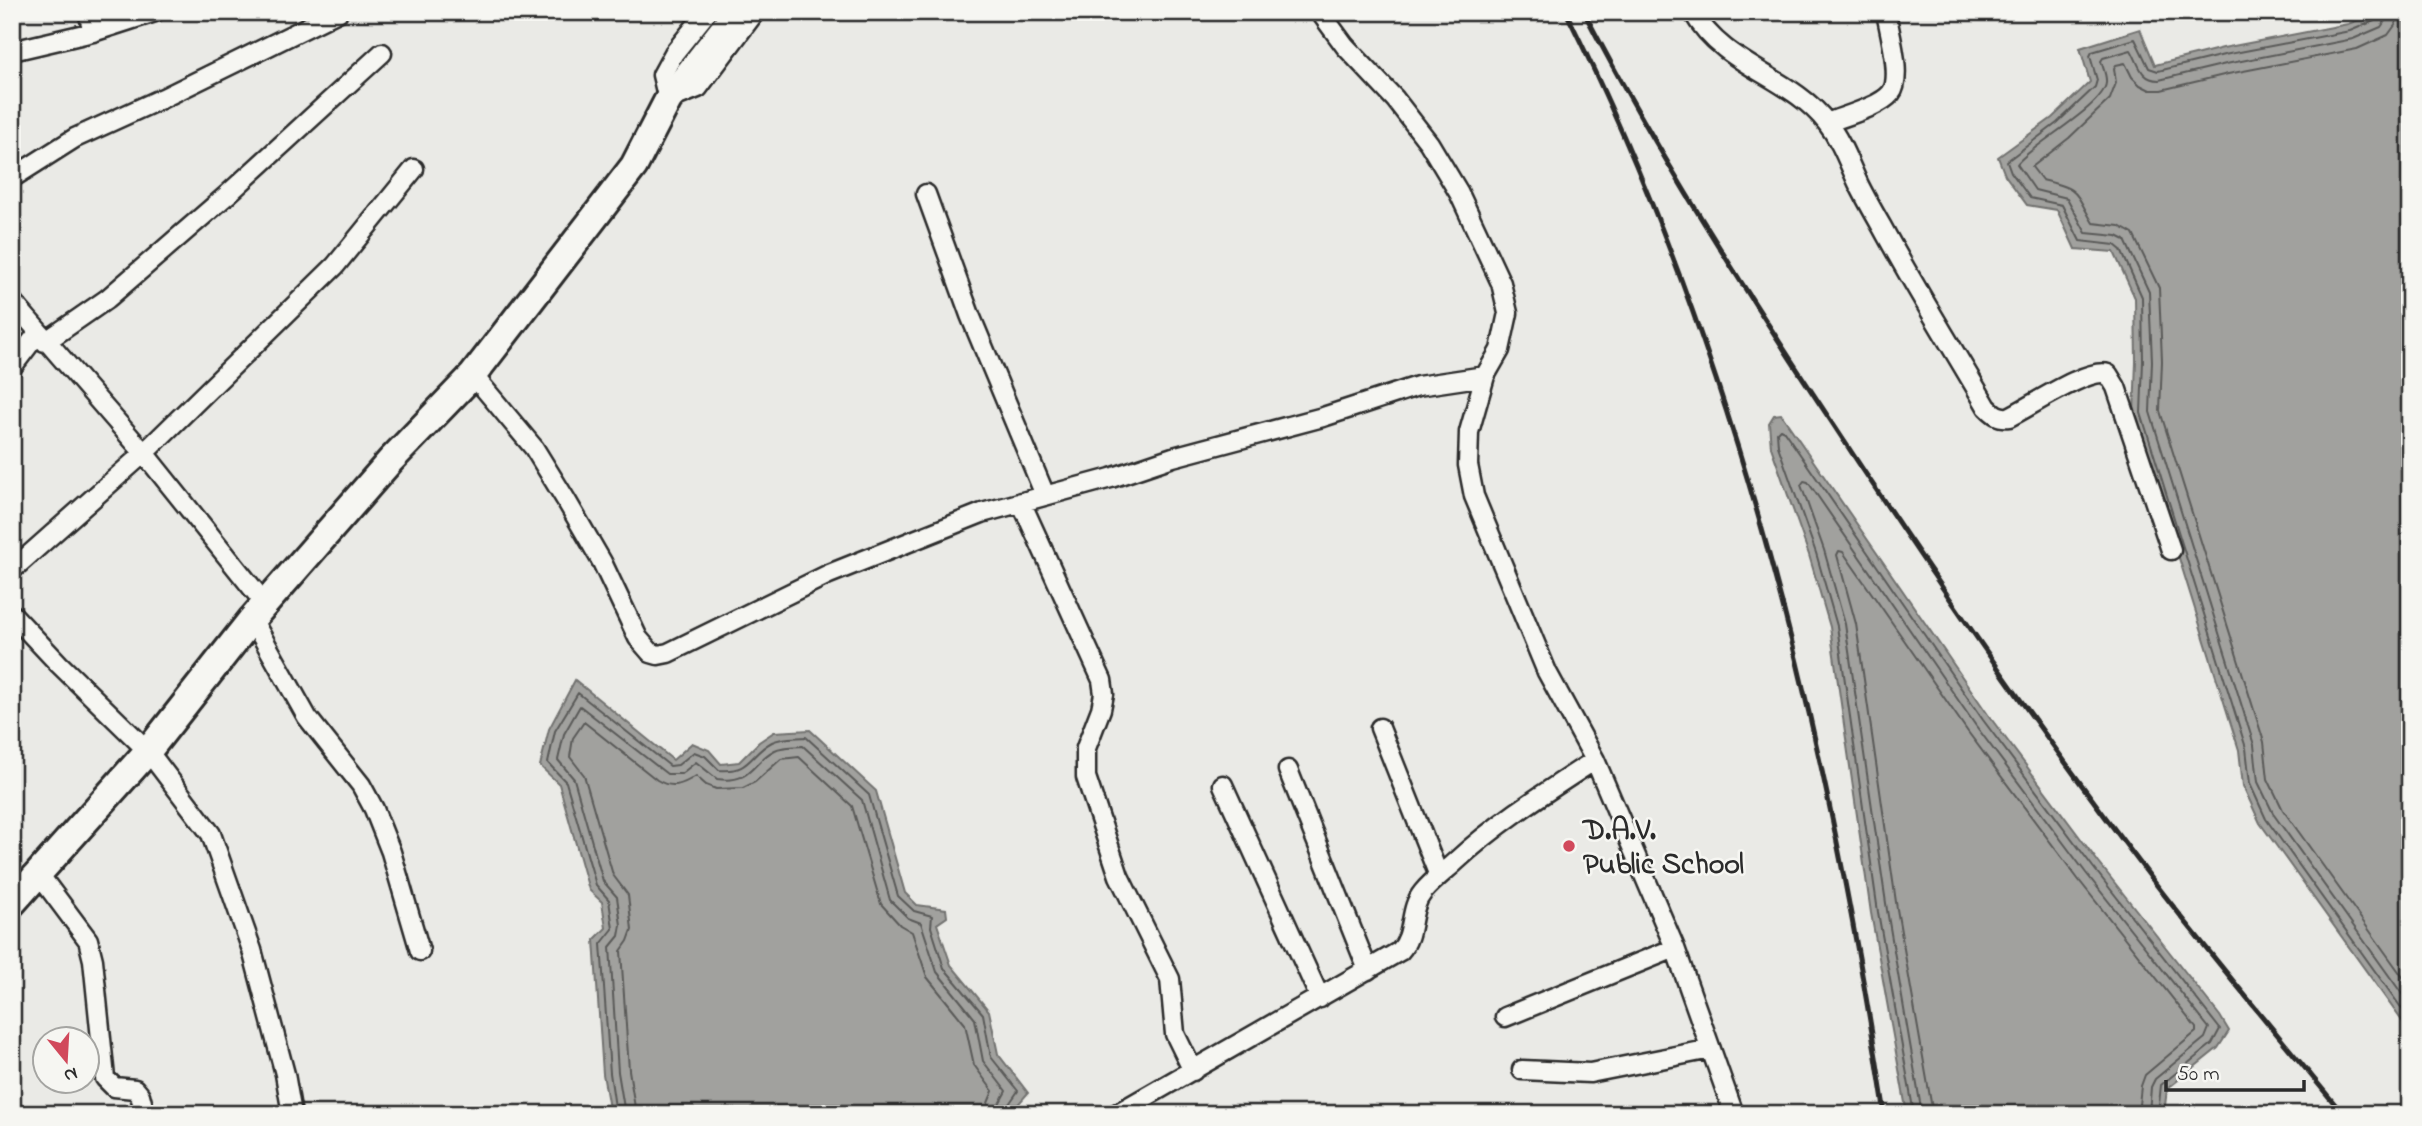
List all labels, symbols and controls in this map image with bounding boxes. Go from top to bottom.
place label: D.A.V. Public School [1581,810,1744,888]
marker: D.A.V. Public School [1561,838,1577,854]
north arrow [32,1024,102,1094]
scale bar [2166,1049,2305,1093]
text: N [60,1059,81,1089]
text: 50 m [2177,1060,2220,1090]

